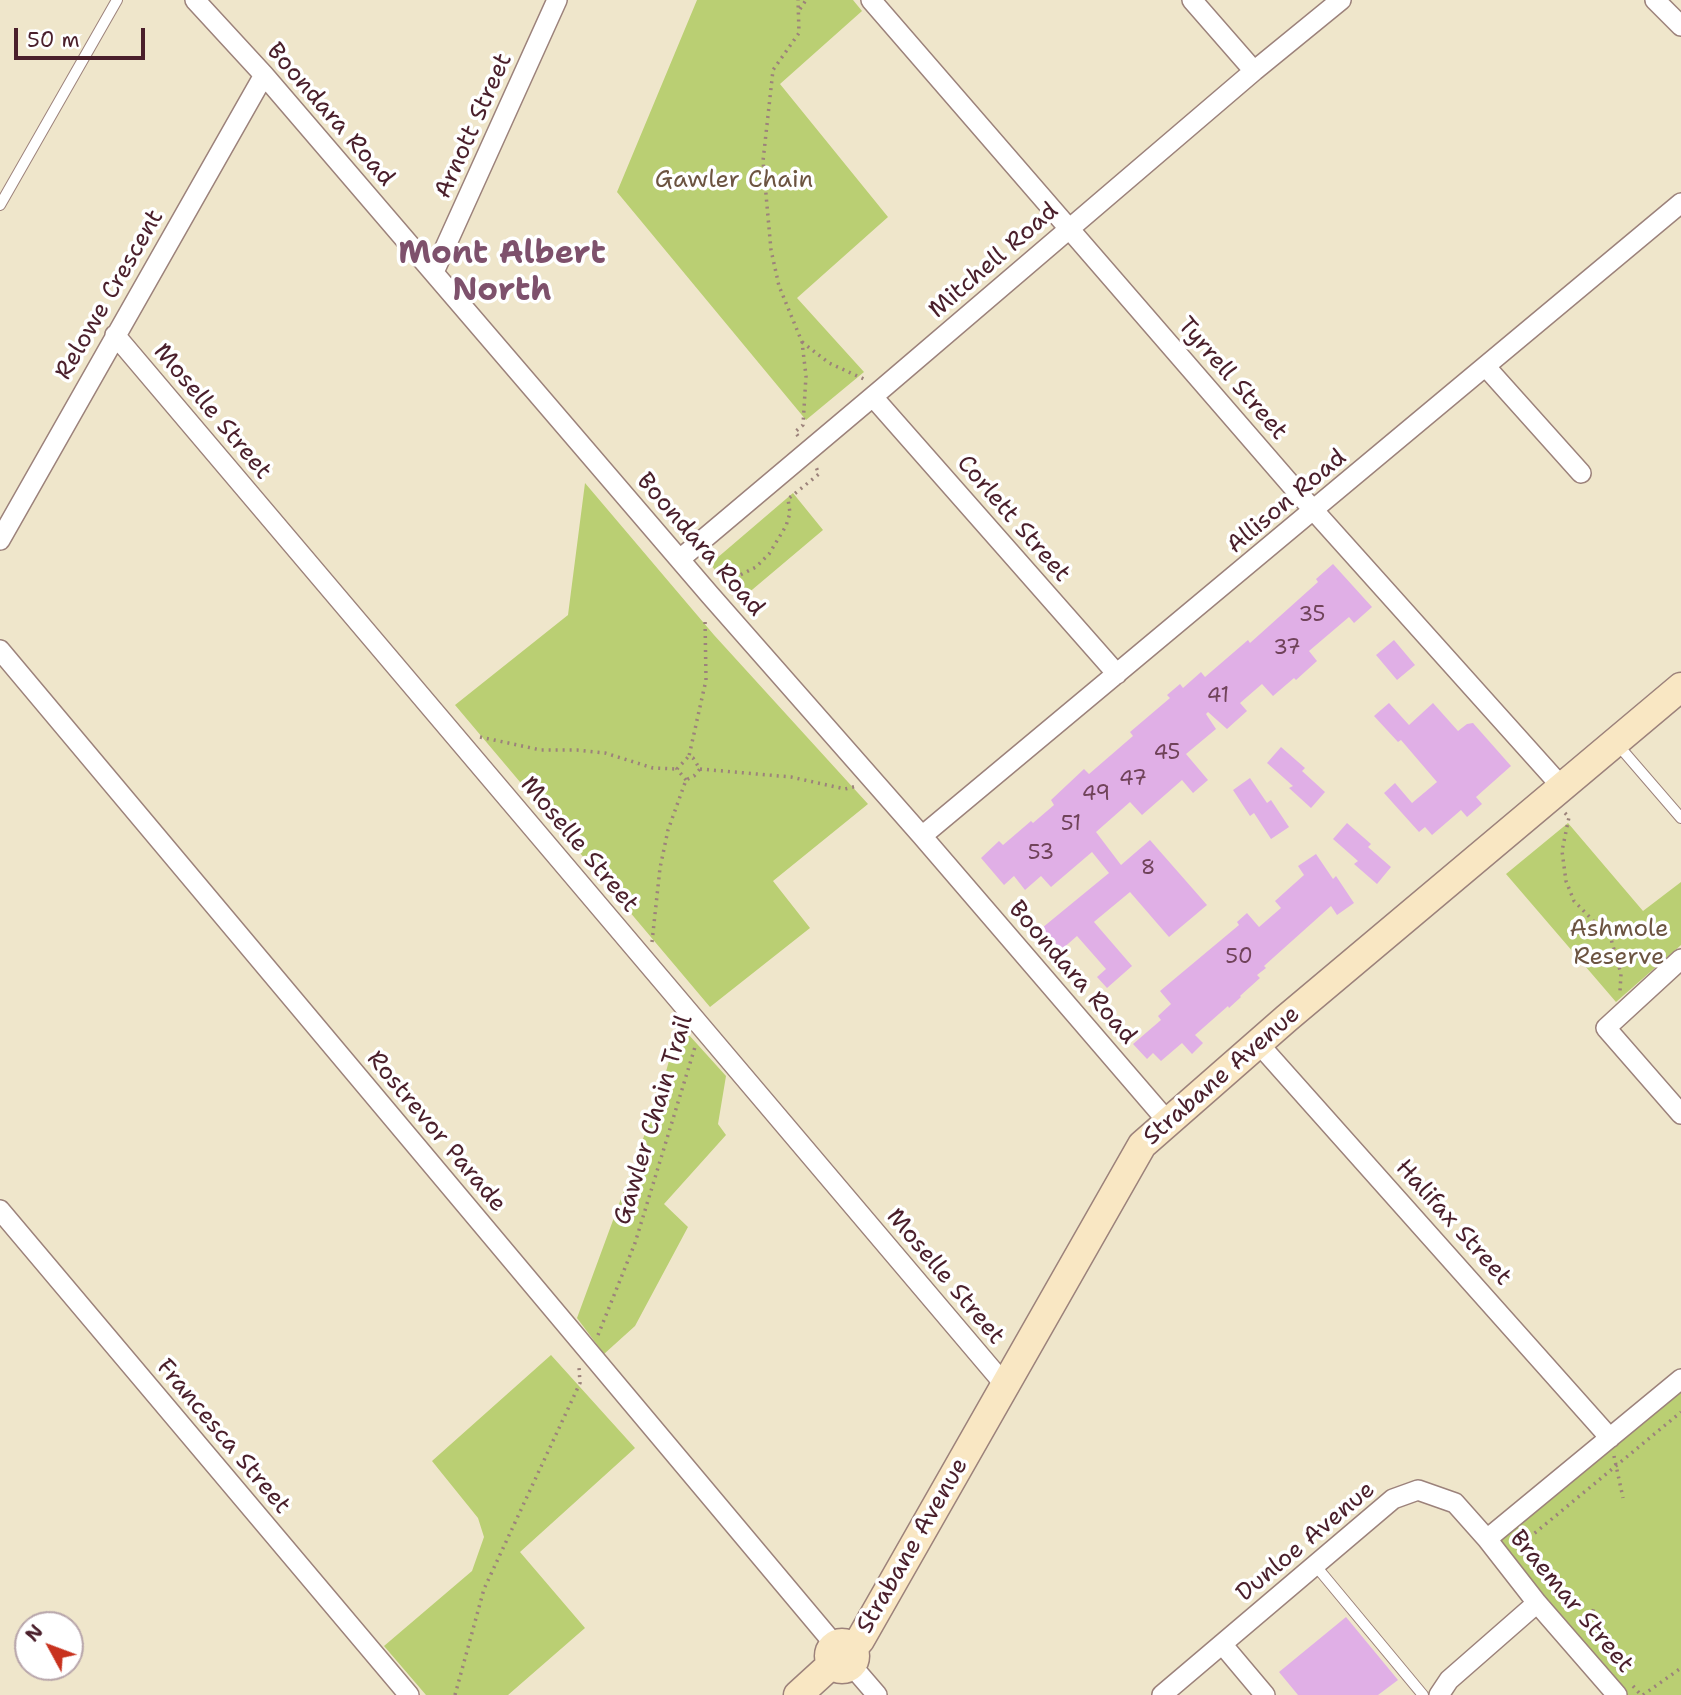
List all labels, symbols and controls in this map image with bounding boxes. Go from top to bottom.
scale bar [18,14,149,58]
text: 50 m [27,26,80,54]
street label: Boondara Road [260,37,400,193]
street label: Arnott Street [429,49,519,203]
park label: Gawler Chain [655,167,813,195]
street label: Mitchell Road [923,197,1065,325]
street label: Relowe Crescent [50,205,170,385]
district label: Mont Albert North [398,236,606,311]
street label: Tyrrell Street [1171,312,1293,446]
street label: Moselle Street [147,338,277,486]
street label: Allison Road [1221,444,1353,560]
street label: Corlett Street [950,450,1076,588]
street label: Boondara Road [630,467,770,623]
house number: 35 [1299,603,1325,629]
house number: 37 [1273,636,1301,662]
house number: 41 [1207,684,1229,710]
house number: 45 [1154,741,1180,767]
house number: 47 [1119,767,1147,793]
street label: Moselle Street [514,771,644,919]
house number: 49 [1082,782,1110,808]
house number: 51 [1061,812,1081,838]
house number: 53 [1028,841,1054,867]
house number: 8 [1141,856,1155,882]
street label: Boondara Road [1002,895,1142,1051]
park label: Ashmole Reserve [1569,916,1669,972]
house number: 50 [1225,945,1253,971]
street label: Strabane Avenue [1138,1000,1306,1152]
street label: Gawler Chain Trail [608,1012,700,1228]
street label: Rostrevor Parade [360,1046,512,1218]
street label: Halifax Street [1389,1154,1517,1292]
street label: Moselle Street [880,1203,1010,1351]
street label: Francesca Street [150,1354,296,1520]
street label: Strabane Avenue [851,1453,975,1639]
street label: Dunloe Avenue [1231,1476,1381,1608]
street label: Braemar Street [1503,1525,1639,1679]
north arrow [14,1611,84,1681]
text: N [20,1619,49,1647]

